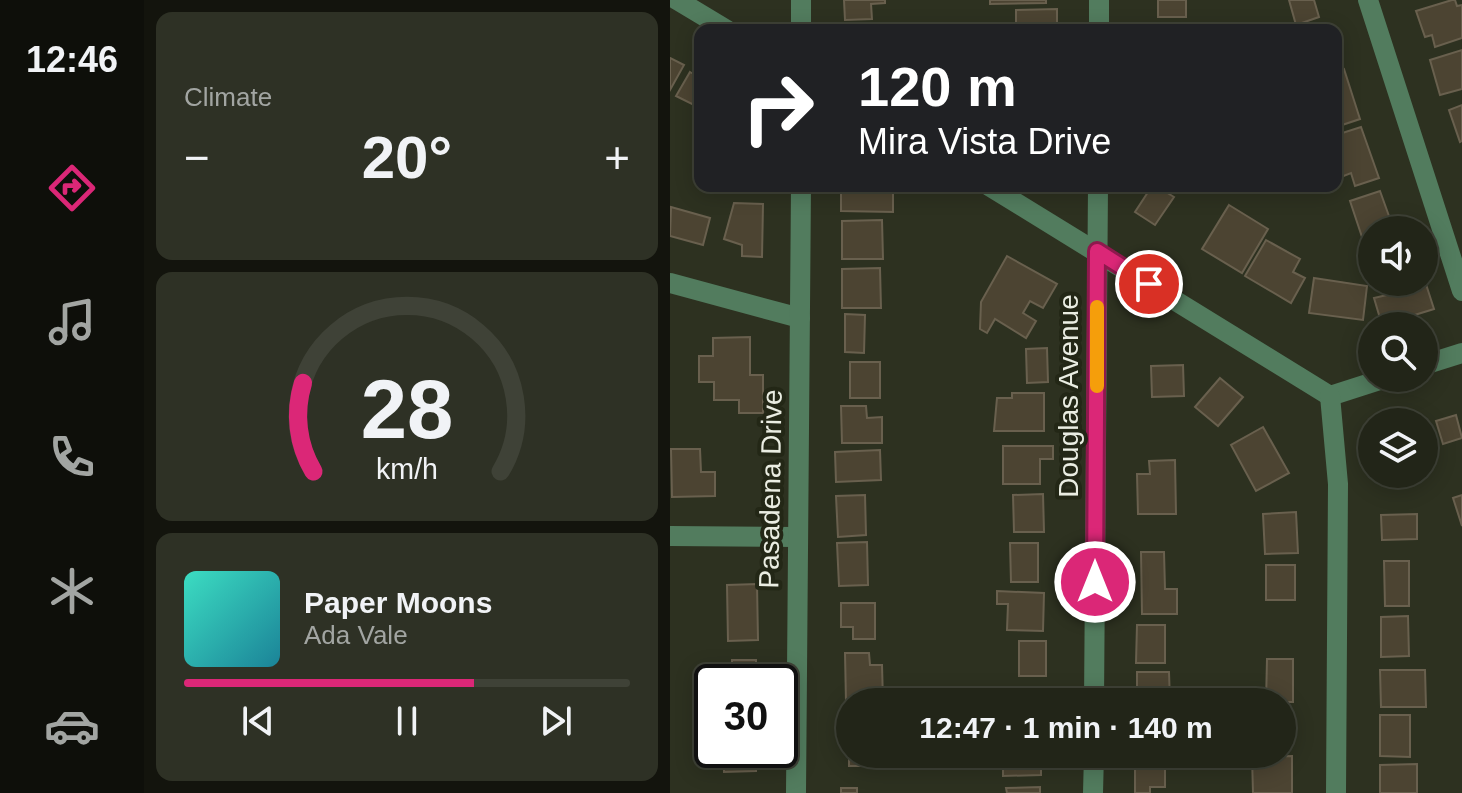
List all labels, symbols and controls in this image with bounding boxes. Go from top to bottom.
text: 12:46 [26,39,118,80]
text: 120 m [858,55,1017,118]
icon: right [726,56,830,160]
text: Climate [184,82,272,112]
text: Mira Vista Drive [858,121,1111,162]
text: 20° [362,124,452,191]
text: − [184,133,210,182]
text: + [604,133,630,182]
icon: directions [44,160,100,216]
map controls [1358,216,1438,488]
button: sound [1358,216,1438,296]
pin [1115,250,1183,318]
icon: arrive [1127,262,1171,306]
icon: music [44,294,100,350]
street label: Douglas Avenue [1053,294,1084,498]
button: search [1358,312,1438,392]
text: 28 [361,363,453,456]
street label: Pasadena Drive [753,389,788,589]
button: layers [1358,408,1438,488]
icon: phone [44,429,100,485]
text: km/h [376,454,438,486]
position arrow [1053,540,1137,624]
icon: climate [44,563,100,619]
text: Paper Moons [304,586,492,619]
text: Ada Vale [304,620,408,650]
speed limit sign: 30 [694,664,798,768]
icon: car [44,698,100,754]
icon: previous [236,699,280,743]
icon: pause [385,699,429,743]
icon: next [534,699,578,743]
text: 12:47 · 1 min · 140 m [919,711,1213,744]

